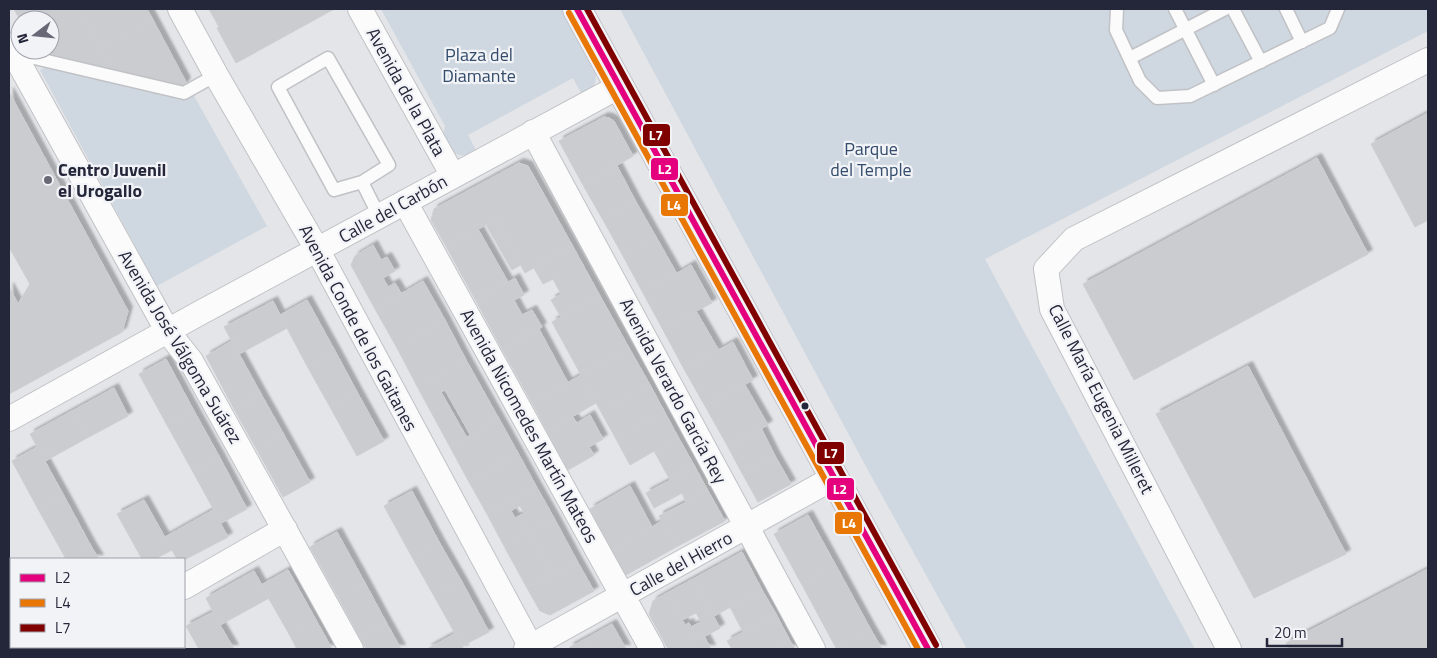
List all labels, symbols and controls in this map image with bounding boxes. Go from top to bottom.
north arrow [10,10,60,60]
street label: Avenida de la Plata [360,23,453,161]
text: N [11,31,33,46]
park label: Plaza del Diamante [442,41,516,89]
line badge: L7 [642,123,671,147]
text: L7 [649,124,663,145]
park label: Parque del Temple [830,135,912,183]
place label: Centro Juvenil el Urogallo [58,156,166,204]
line badge: L2 [650,157,679,181]
text: L2 [658,158,672,179]
street label: Calle del Carbón [333,168,452,250]
marker: Centro Juvenil el Urogallo [42,174,54,186]
line badge: L4 [660,193,689,217]
text: L4 [667,194,681,215]
street label: Avenida Conde de los Gaitanes [292,220,424,436]
street label: Avenida José Válgoma Suárez [112,245,249,449]
street label: Avenida Verardo García Rey [613,293,734,489]
street label: Calle María Eugenia Milleret [1042,299,1161,499]
street label: Avenida Nicomedes Martín Mateos [454,304,605,548]
unlabelled marker [800,401,810,411]
line badge: L7 [816,441,845,465]
text: L7 [824,442,838,463]
line badge: L2 [826,477,855,501]
text: L2 [833,478,847,499]
line badge: L4 [834,511,863,535]
text: L4 [842,512,856,533]
street label: Calle del Hierro [624,524,737,603]
legend [10,558,185,648]
text: L2 [55,566,71,589]
text: L4 [55,591,71,614]
text: L7 [55,616,71,639]
scale bar [1267,616,1342,648]
text: 20 m [1274,621,1307,644]

